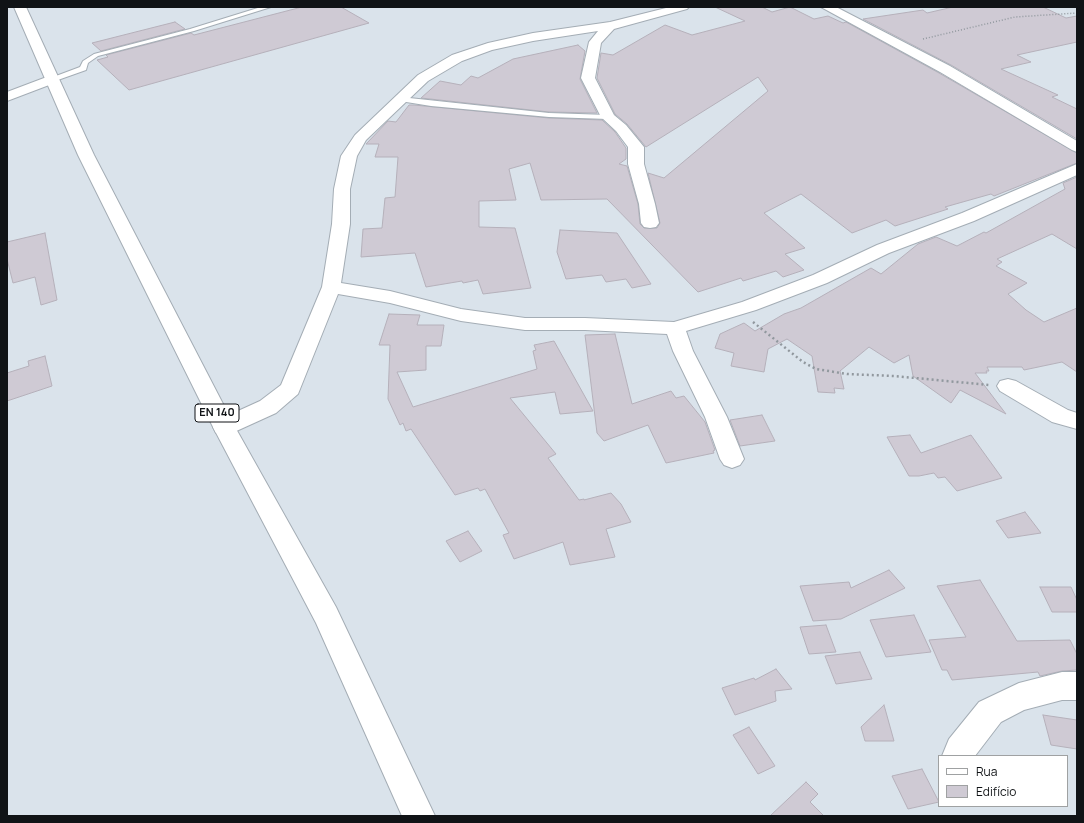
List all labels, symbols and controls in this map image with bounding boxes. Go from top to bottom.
road number: EN 140 [195,404,239,422]
legend [938,755,1068,807]
text: Rua [976,763,997,780]
text: Edifício [976,783,1016,800]

